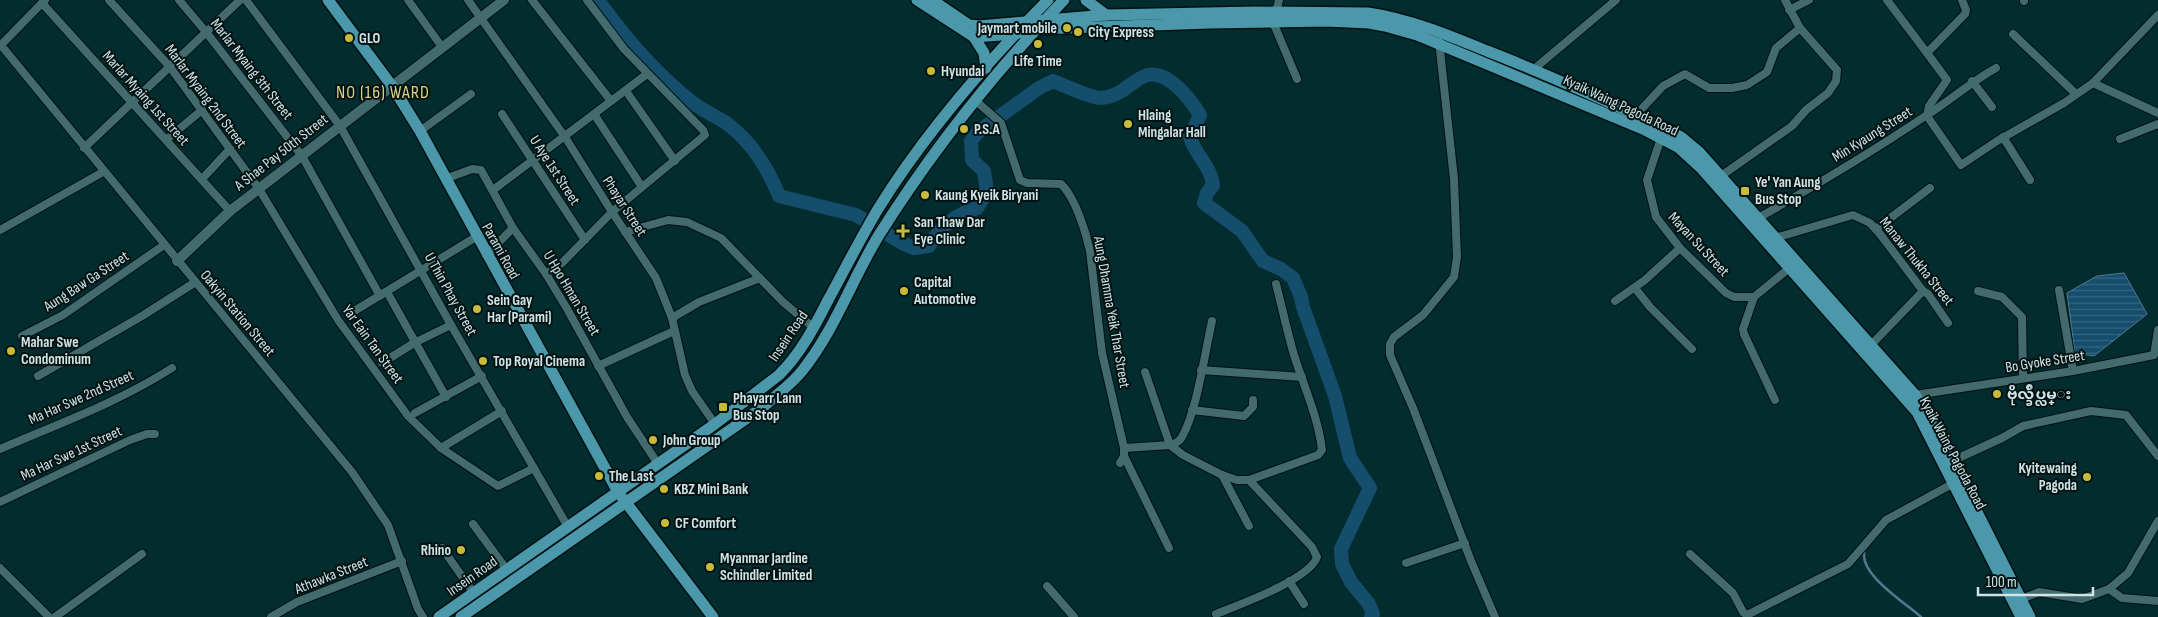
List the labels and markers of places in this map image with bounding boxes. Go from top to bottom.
place label: Jaymart mobile [977,19,1057,38]
marker: Jaymart mobile [1061,22,1073,34]
place label: City Express [1088,23,1154,42]
marker: City Express [1072,26,1084,38]
place label: GLO [359,29,381,48]
marker: GLO [343,32,355,44]
marker: Life Time [1032,38,1044,50]
place label: Life Time [1014,52,1062,71]
place label: Hyundai [941,62,984,81]
marker: Hyundai [925,65,937,77]
place label: Hlaing Mingalar Hall [1138,106,1206,142]
marker: Hlaing Mingalar Hall [1122,118,1134,130]
place label: P.S.A [974,120,1001,139]
marker: P.S.A [958,123,970,135]
place label: Ye' Yan Aung Bus Stop [1755,173,1821,209]
marker: Ye' Yan Aung Bus Stop [1739,185,1751,197]
place label: Kaung Kyeik Biryani [935,186,1038,205]
marker: Kaung Kyeik Biryani [919,189,931,201]
place label: San Thaw Dar Eye Clinic [914,213,985,249]
marker: San Thaw Dar Eye Clinic [896,224,910,238]
place label: Capital Automotive [913,273,976,309]
marker: Capital Automotive [898,285,910,297]
place label: Sein Gay Har (Parami) [487,291,552,327]
marker: Sein Gay Har (Parami) [471,303,483,315]
place label: Mahar Swe Condominum [21,333,91,369]
marker: Mahar Swe Condominum [5,345,17,357]
place label: Top Royal Cinema [493,352,585,371]
marker: Top Royal Cinema [477,355,489,367]
place label: ဗိုလ္ခ်ဳပ္လမ္း [2007,384,2071,406]
marker: ဗိုလ္ခ်ဳပ္လမ္း [1991,388,2003,400]
place label: Phayarr Lann Bus Stop [733,389,802,425]
marker: Phayarr Lann Bus Stop [717,401,729,413]
place label: John Group [662,431,721,450]
marker: John Group [647,434,659,446]
place label: Kyitewaing Pagoda [2019,459,2078,495]
place label: The Last [609,467,654,486]
marker: The Last [593,470,605,482]
marker: Kyitewaing Pagoda [2081,471,2093,483]
place label: KBZ Mini Bank [674,480,749,499]
marker: KBZ Mini Bank [658,483,670,495]
place label: CF Comfort [675,514,736,533]
marker: CF Comfort [659,517,671,529]
place label: Rhino [421,541,451,560]
marker: Rhino [455,544,467,556]
place label: Myanmar Jardine Schindler Limited [720,549,812,585]
marker: Myanmar Jardine Schindler Limited [704,561,716,573]

